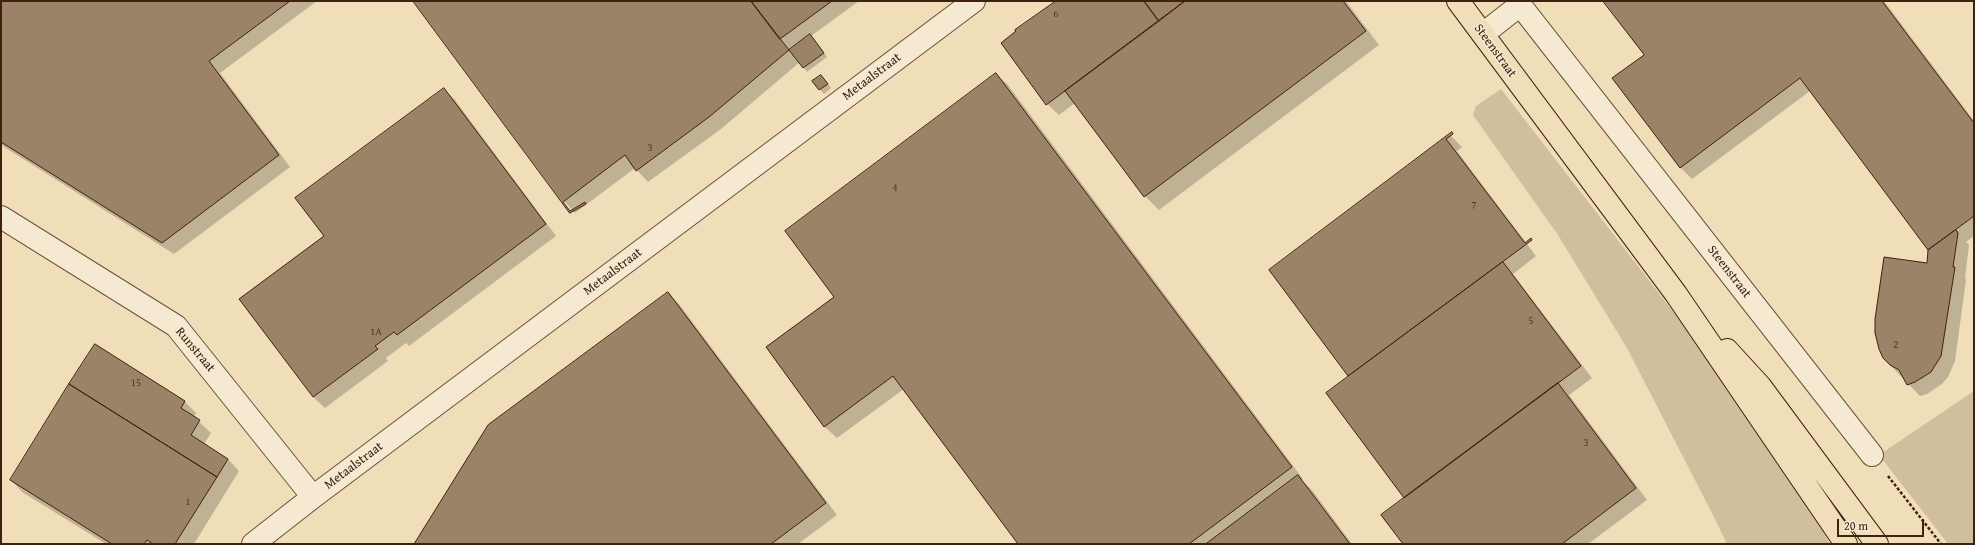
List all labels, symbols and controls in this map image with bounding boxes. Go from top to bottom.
house number: 6 [1053,7,1059,21]
street label: Steenstraat [1470,21,1520,81]
street label: Metaalstraat [840,50,904,104]
house number: 3 [647,141,653,155]
house number: 4 [892,181,898,195]
house number: 7 [1471,198,1477,212]
street label: Steenstraat [1704,243,1754,301]
street label: Metaalstraat [581,245,645,299]
house number: 5 [1528,314,1534,328]
street label: Runstraat [172,324,218,376]
house number: 1A [370,325,382,339]
house number: 2 [1893,338,1899,352]
house number: 15 [131,376,141,390]
house number: 3 [1583,436,1589,450]
street label: Metaalstraat [322,439,386,493]
house number: 1 [185,495,191,509]
scale bar [1839,511,1926,537]
text: 20 m [1844,517,1868,534]

